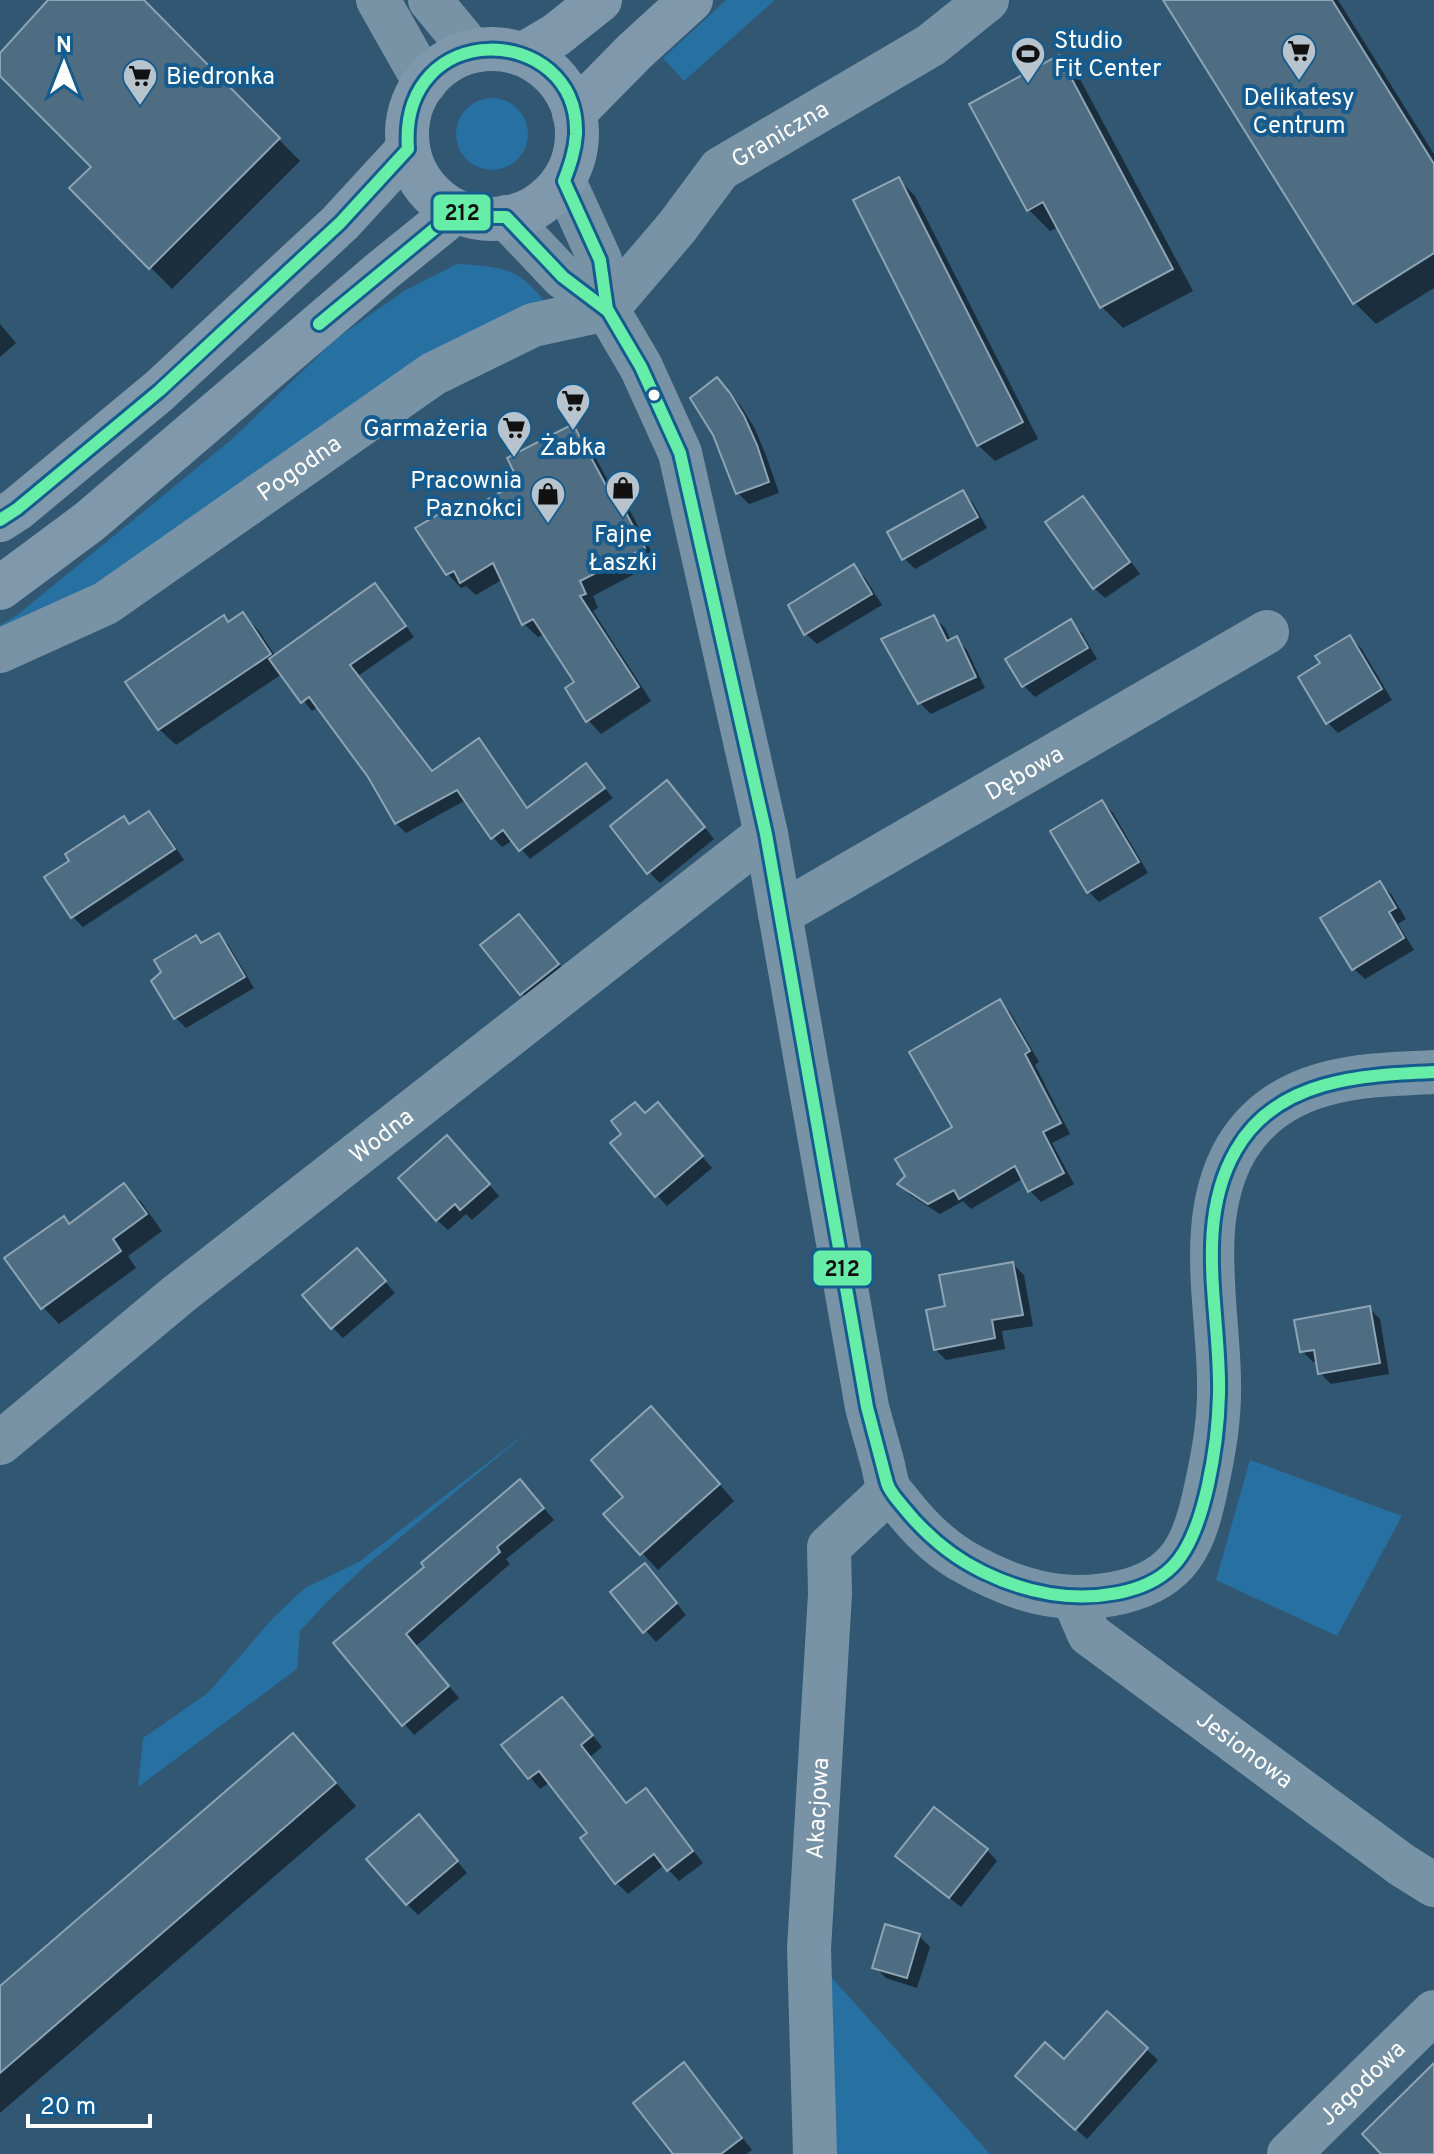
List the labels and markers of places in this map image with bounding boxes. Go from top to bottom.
place label: Studio Fit Center [1054,27,1162,85]
supermarket icon: Delikatesy Centrum [1280,32,1318,82]
sports icon: Studio Fit Center [1009,35,1047,85]
supermarket icon: Biedronka [121,57,159,107]
place label: Biedronka [166,63,275,93]
place label: Delikatesy Centrum [1244,84,1354,142]
supermarket icon: Żabka [554,382,592,432]
unlabelled marker [646,387,662,403]
supermarket icon: Garmażeria [495,409,533,459]
place label: Garmażeria [363,415,488,445]
place label: Żabka [540,433,606,464]
place label: Pracownia Paznokci [410,467,522,525]
shop icon: Fajne Łaszki [604,469,642,519]
shop icon: Pracownia Paznokci [529,475,567,525]
place label: Fajne Łaszki [589,521,657,579]

